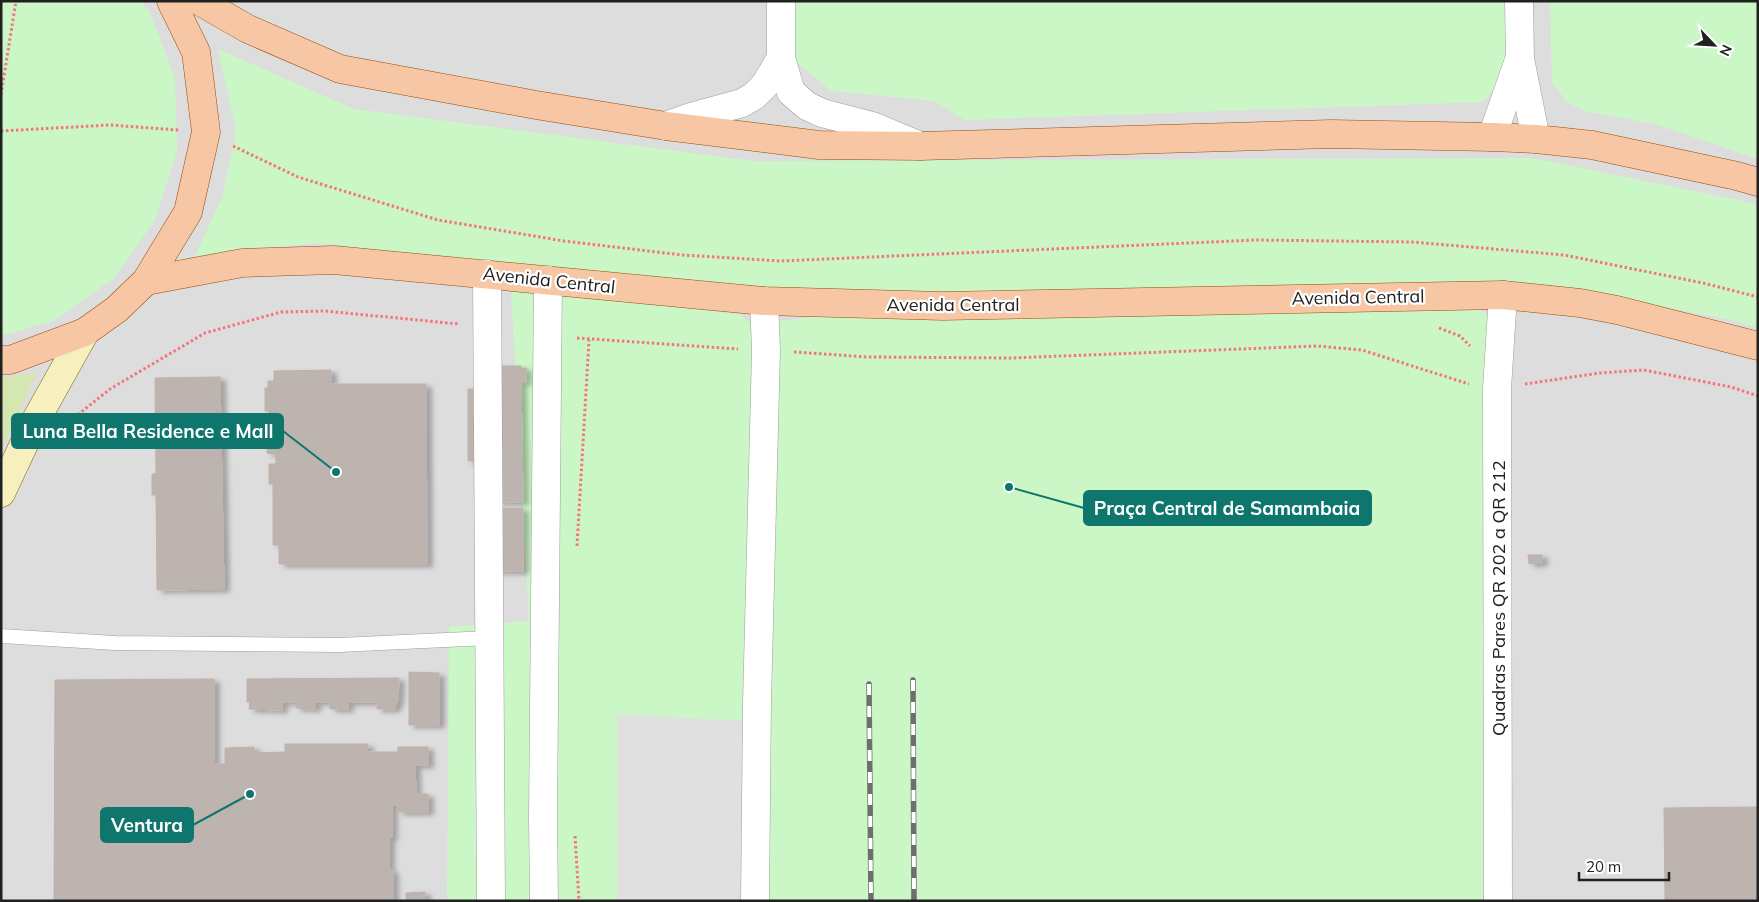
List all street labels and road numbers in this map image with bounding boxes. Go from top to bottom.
street label: Avenida Central [482,262,616,298]
street label: Avenida Central [1291,284,1425,310]
street label: Avenida Central [887,293,1019,316]
street label: Quadras Pares QR 202 a QR 212 [1487,460,1510,736]

